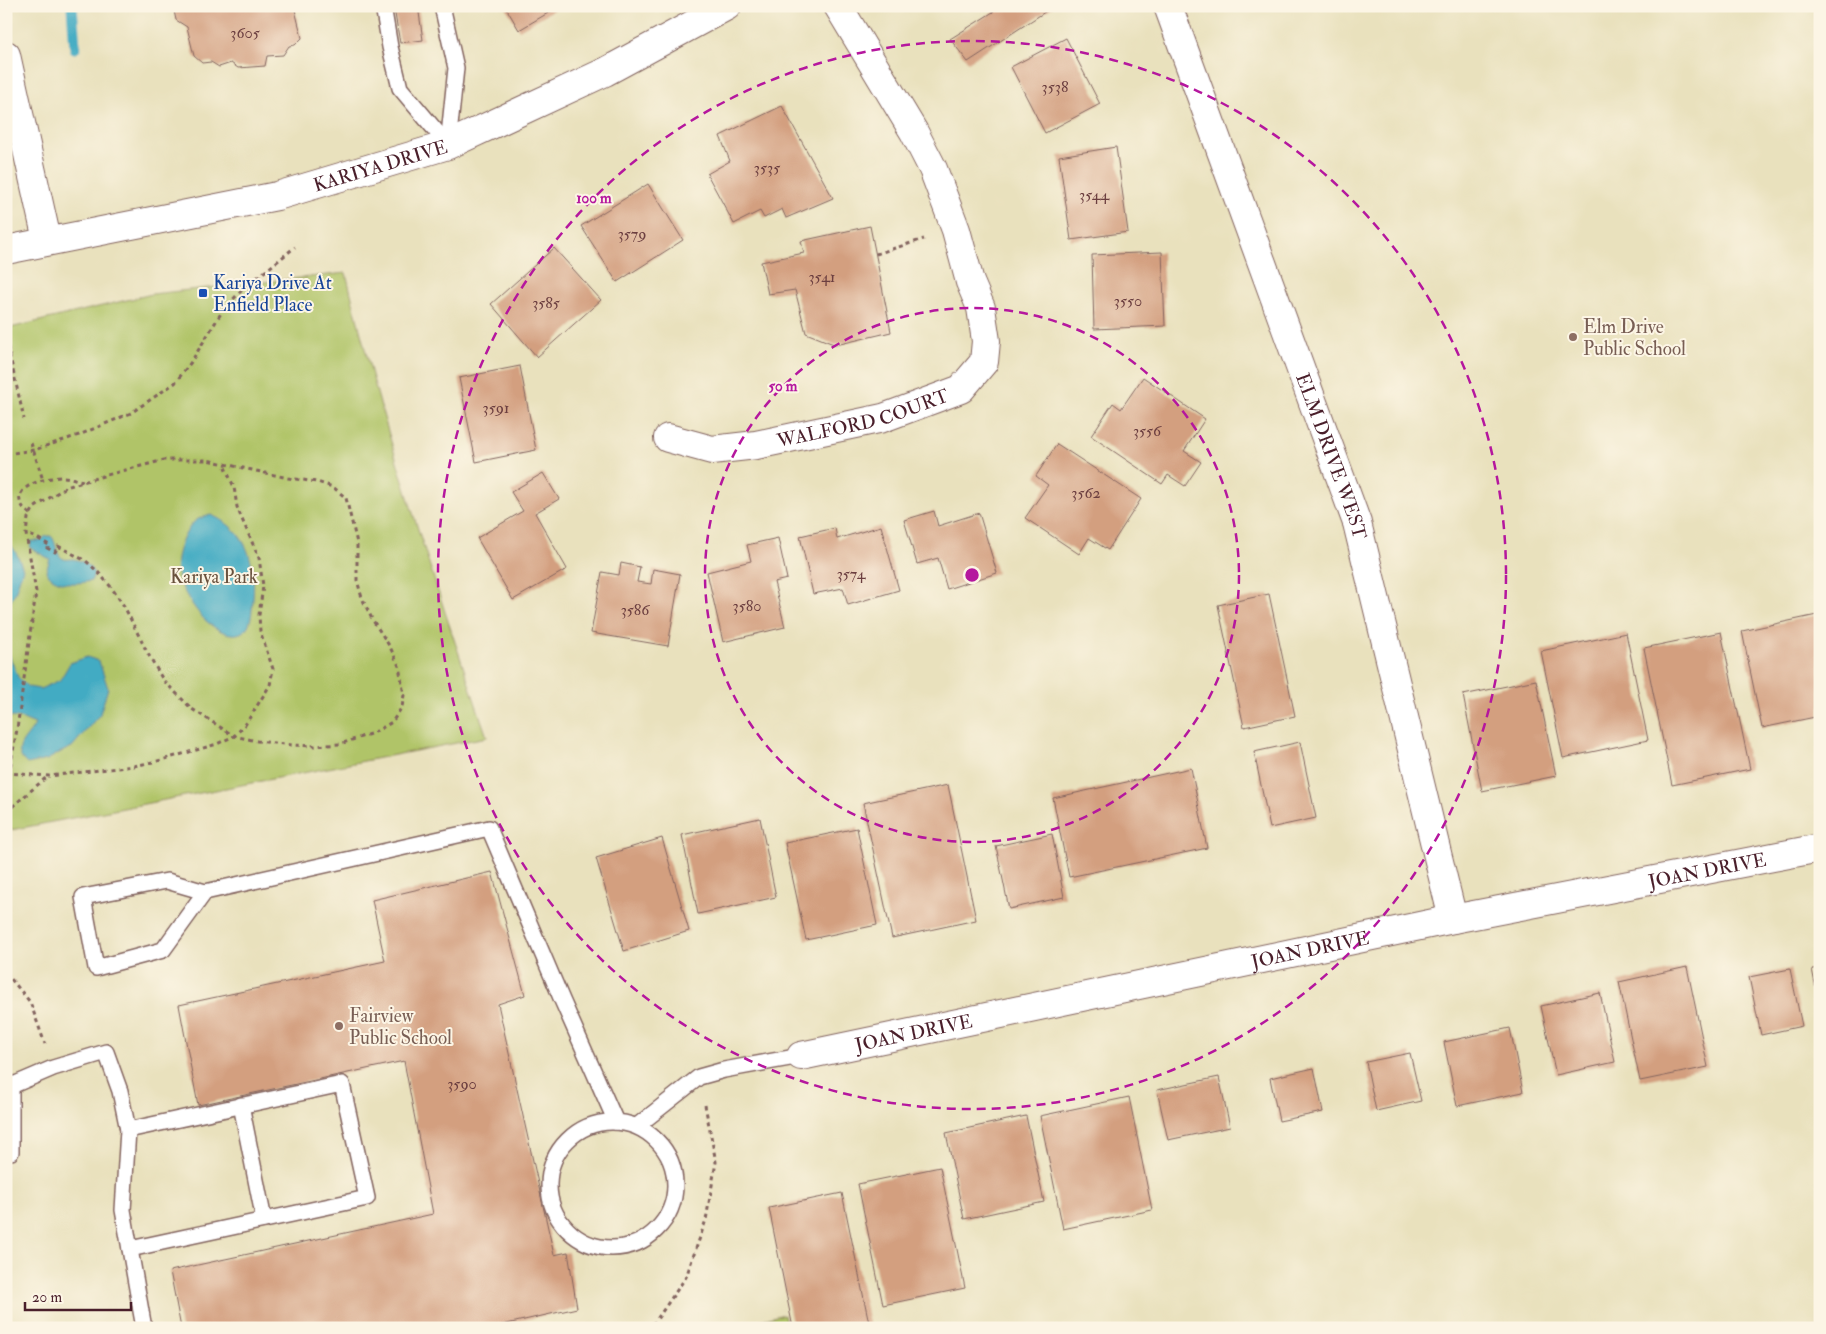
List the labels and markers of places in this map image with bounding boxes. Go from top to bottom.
place label: Kariya Drive At Enfield Place [213,271,332,317]
marker: Kariya Drive At Enfield Place [197,287,209,299]
place label: Elm Drive Public School [1583,315,1686,361]
marker: Elm Drive Public School [1567,331,1579,343]
centre of rings [963,566,981,584]
place label: Fairview Public School [349,1004,452,1050]
marker: Fairview Public School [333,1020,345,1032]

